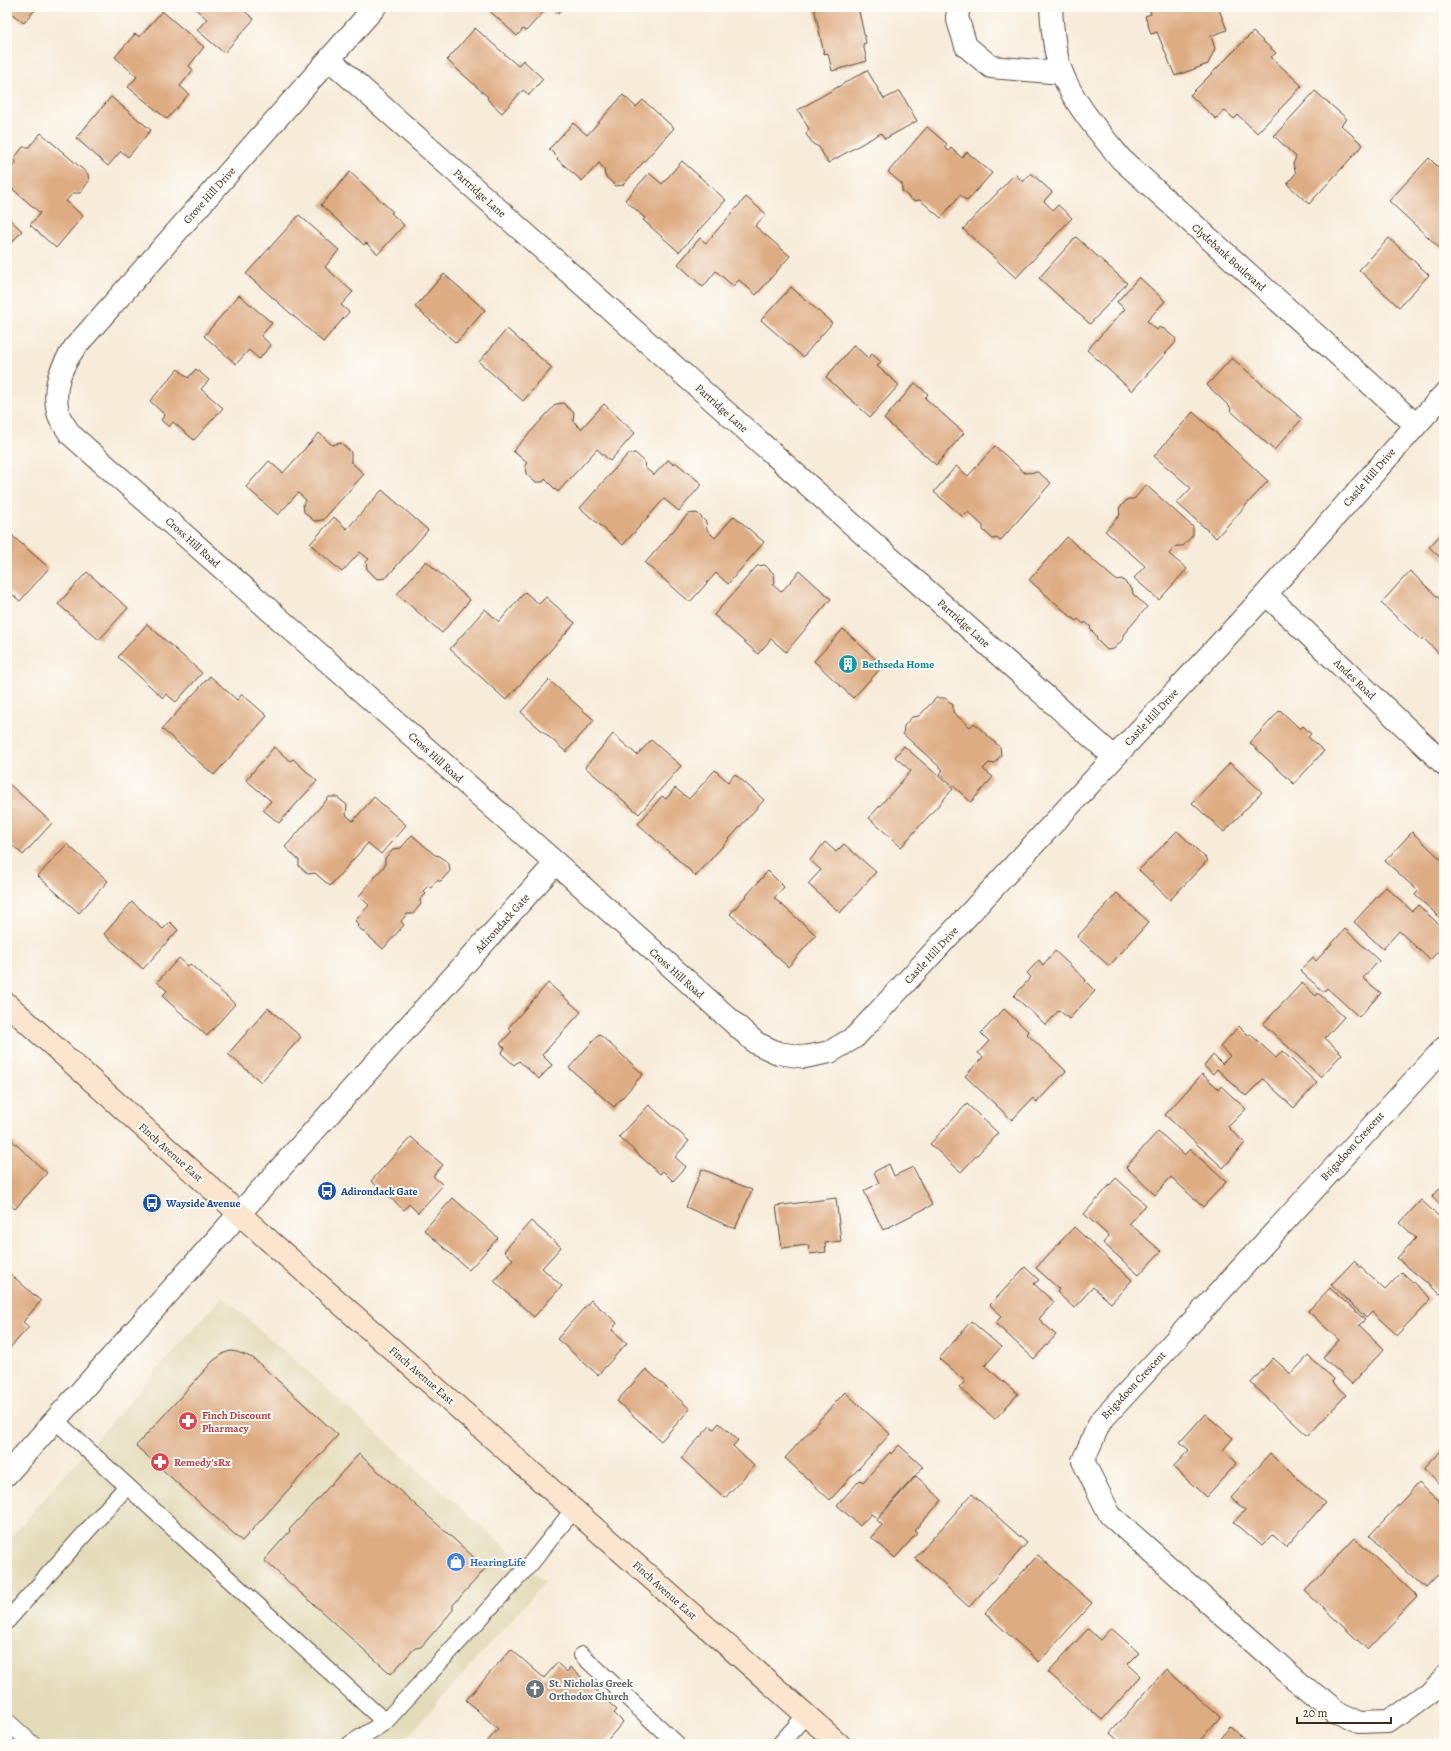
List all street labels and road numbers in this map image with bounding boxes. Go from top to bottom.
street label: Grove Hill Drive [180,164,239,227]
street label: Partridge Lane [450,166,509,221]
street label: Clydebank Boulevard [1188,220,1269,295]
street label: Partridge Lane [692,381,751,436]
street label: Castle Hill Drive [1340,445,1399,510]
street label: Cross Hill Road [162,514,223,571]
street label: Partridge Lane [934,596,993,651]
street label: Andes Road [1330,655,1379,703]
street label: Castle Hill Drive [1121,685,1182,749]
street label: Cross Hill Road [405,729,466,786]
street label: Adirondack Gate [471,890,533,957]
street label: Castle Hill Drive [901,923,962,987]
street label: Cross Hill Road [646,945,707,1002]
street label: Brigadoon Crescent [1317,1108,1388,1184]
street label: Finch Avenue East [135,1119,206,1186]
street label: Finch Avenue East [386,1343,458,1408]
street label: Brigadoon Crescent [1098,1348,1169,1423]
street label: Finch Avenue East [629,1557,700,1624]

